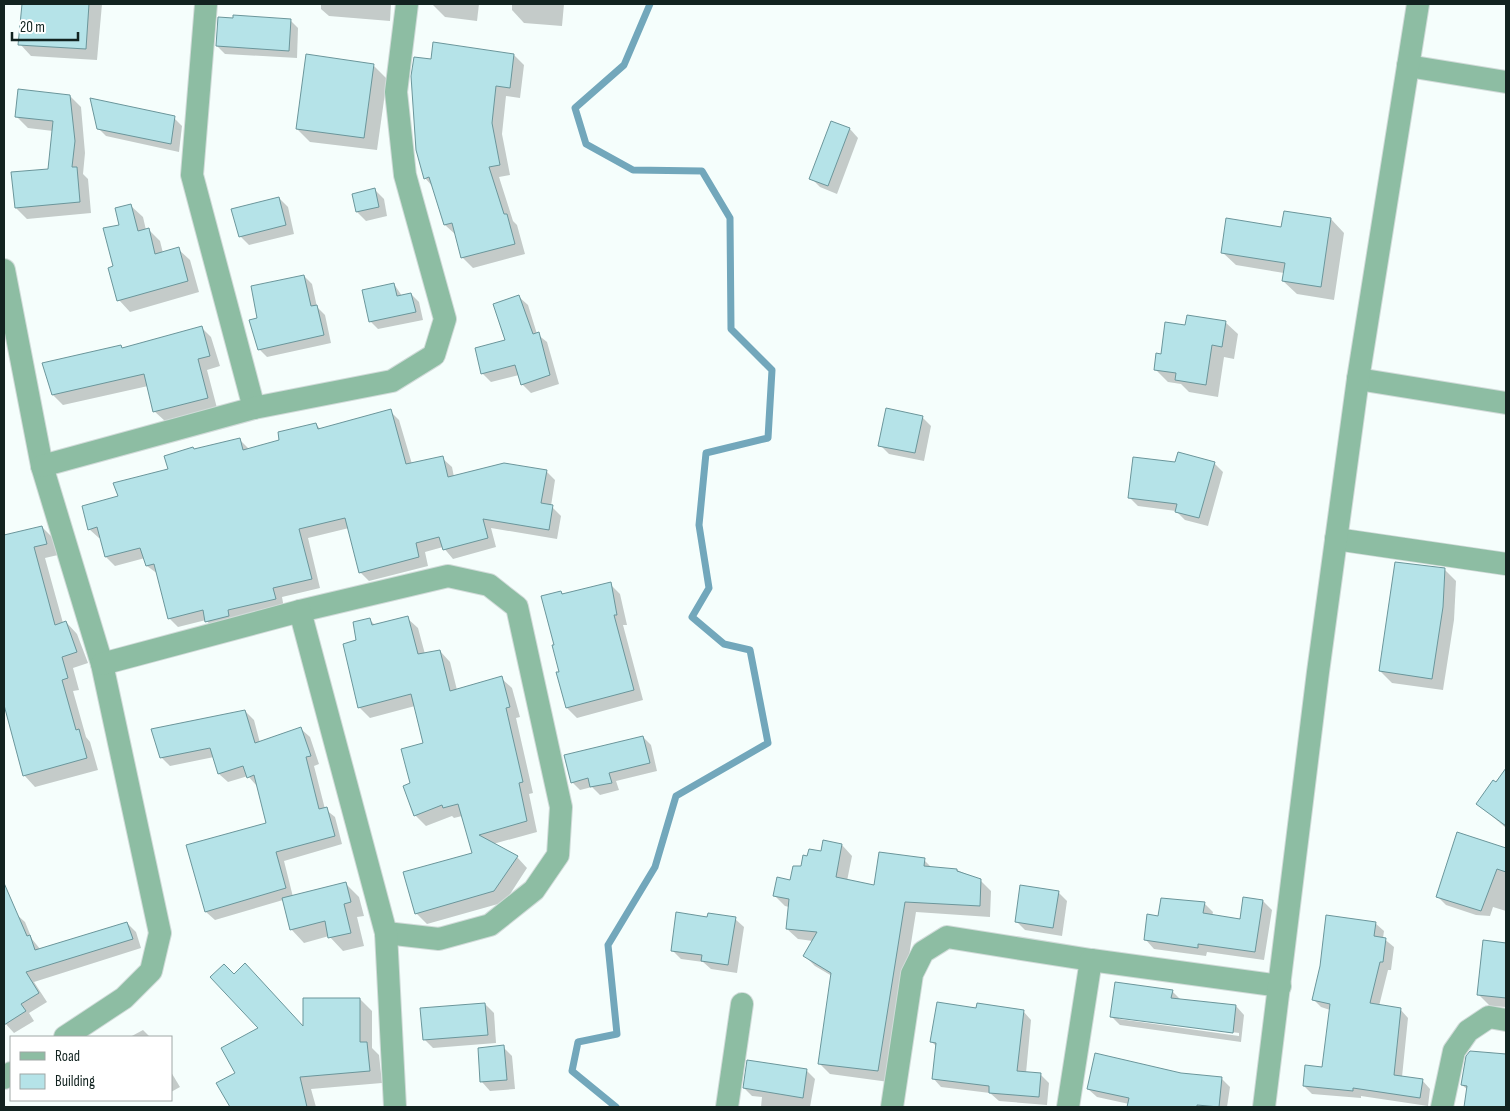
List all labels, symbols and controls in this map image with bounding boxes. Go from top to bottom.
scale bar [12,10,79,42]
text: 20 m [20,18,45,37]
legend [10,1036,172,1101]
text: Road [55,1047,80,1066]
text: Building [55,1072,95,1091]

